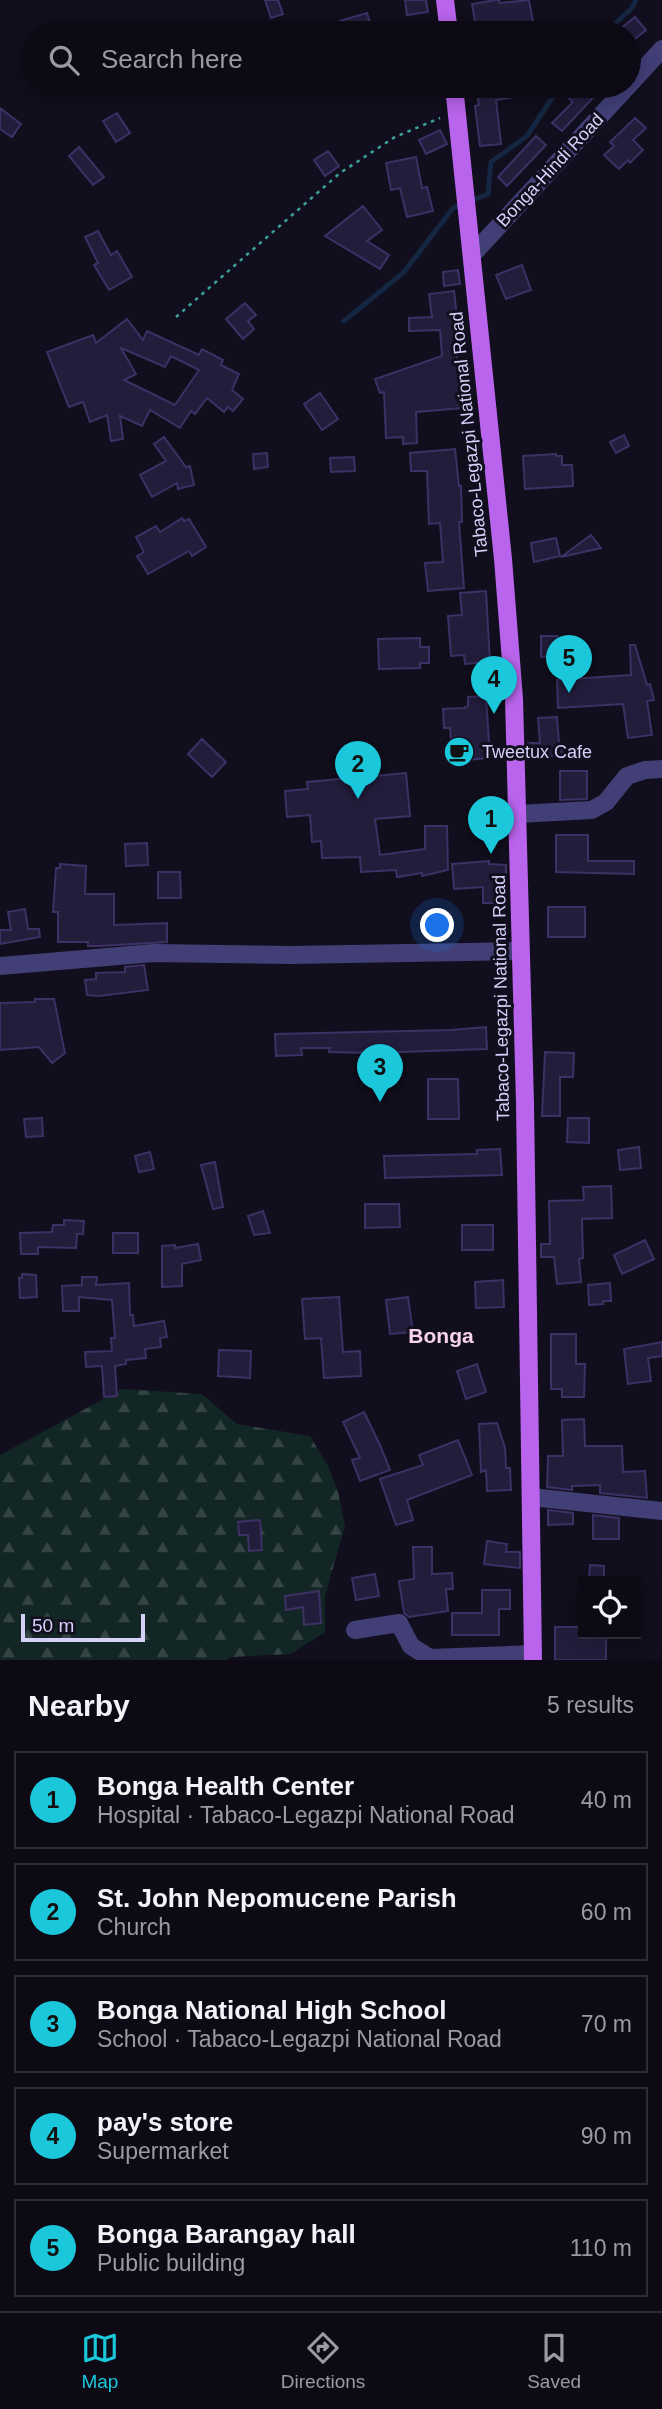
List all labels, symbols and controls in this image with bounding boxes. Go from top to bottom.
search box [21,21,641,98]
icon: search [45,41,83,79]
text: Search here [101,44,243,74]
street label: Bonga-Hindi Road [493,109,607,231]
street label: Tabaco-Legazpi National Road [446,311,492,557]
pin: 5 [546,635,592,693]
pin: 4 [471,656,517,714]
cafe icon: Tweetux Cafe [442,735,476,769]
pin: 2 [335,741,381,799]
place label: Tweetux Cafe [482,742,592,762]
pin: 1 [468,796,514,854]
street label: Tabaco-Legazpi National Road [489,875,513,1121]
your location [420,908,454,942]
pin: 3 [357,1044,403,1102]
district label: Bonga [408,1324,474,1347]
map controls [578,1576,641,1639]
button: locate [578,1576,641,1639]
scale bar [21,1611,145,1643]
text: 50 m [32,1615,74,1636]
text: Nearby [28,1689,130,1722]
text: 5 results [547,1692,634,1718]
text: Bonga Health Center [97,1771,354,1801]
text: 1 [47,1787,59,1813]
text: 40 m [581,1787,632,1813]
text: Hospital · Tabaco-Legazpi National Road [97,1802,515,1828]
text: St. John Nepomucene Parish [97,1883,457,1913]
text: 2 [47,1899,59,1925]
text: 60 m [581,1899,632,1925]
text: Church [97,1914,171,1940]
text: Bonga National High School [97,1995,447,2025]
text: 3 [47,2011,59,2037]
text: 70 m [581,2011,632,2037]
text: School · Tabaco-Legazpi National Road [97,2026,502,2052]
text: pay's store [97,2107,233,2137]
text: 4 [47,2123,59,2149]
text: 90 m [581,2123,632,2149]
text: Supermarket [97,2138,229,2164]
text: Bonga Barangay hall [97,2219,356,2249]
text: 5 [47,2235,59,2261]
text: 110 m [570,2235,632,2261]
text: Public building [97,2250,245,2276]
tab: Map [81,2329,119,2393]
tab: Directions [281,2329,365,2393]
tab: Saved [527,2329,581,2393]

